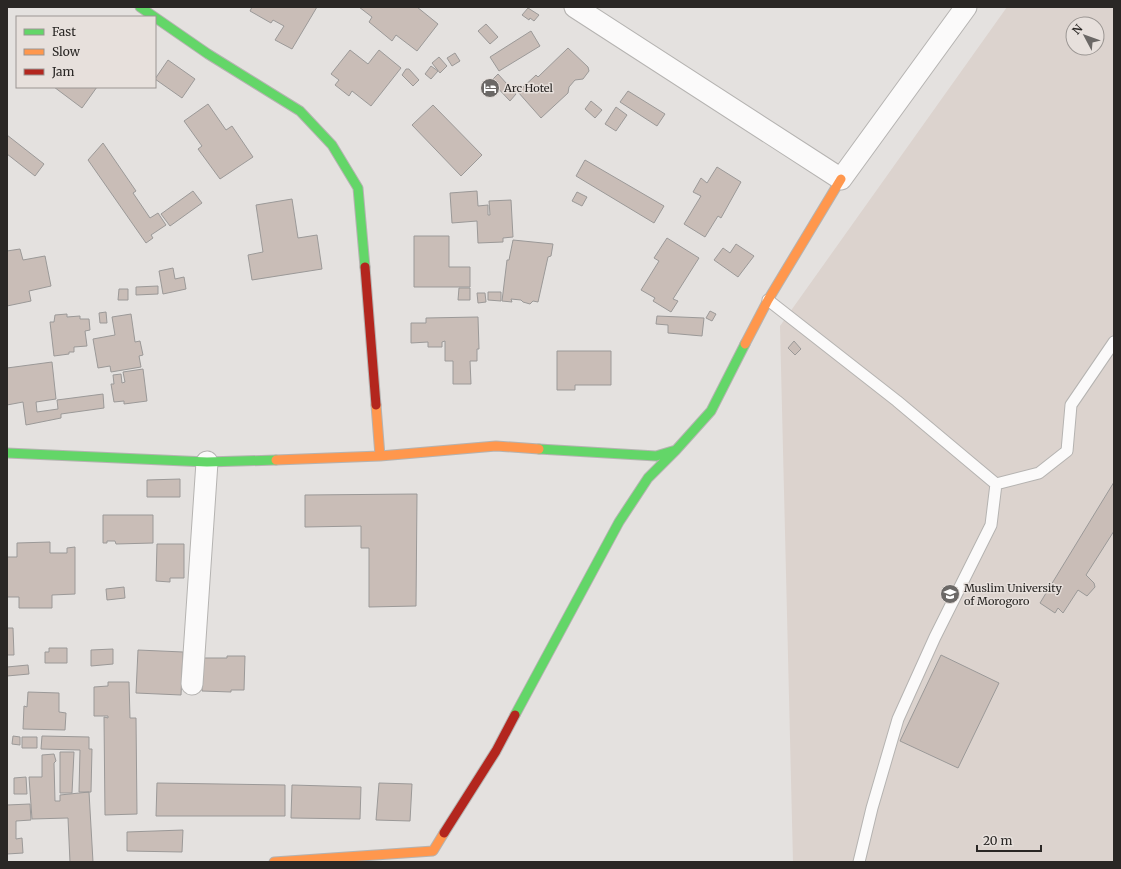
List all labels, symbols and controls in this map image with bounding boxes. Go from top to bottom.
legend [16,16,156,88]
north arrow [1065,16,1105,56]
text: N [1069,21,1086,37]
text: Fast [52,24,76,39]
text: Slow [52,44,81,59]
text: Jam [51,64,75,79]
hotel icon: Arc Hotel [479,77,501,99]
place label: Arc Hotel [503,81,553,95]
place label: Muslim University of Morogoro [964,581,1063,608]
school or university icon: Muslim University of Morogoro [939,583,961,605]
scale bar [977,827,1041,853]
text: 20 m [983,833,1012,848]

